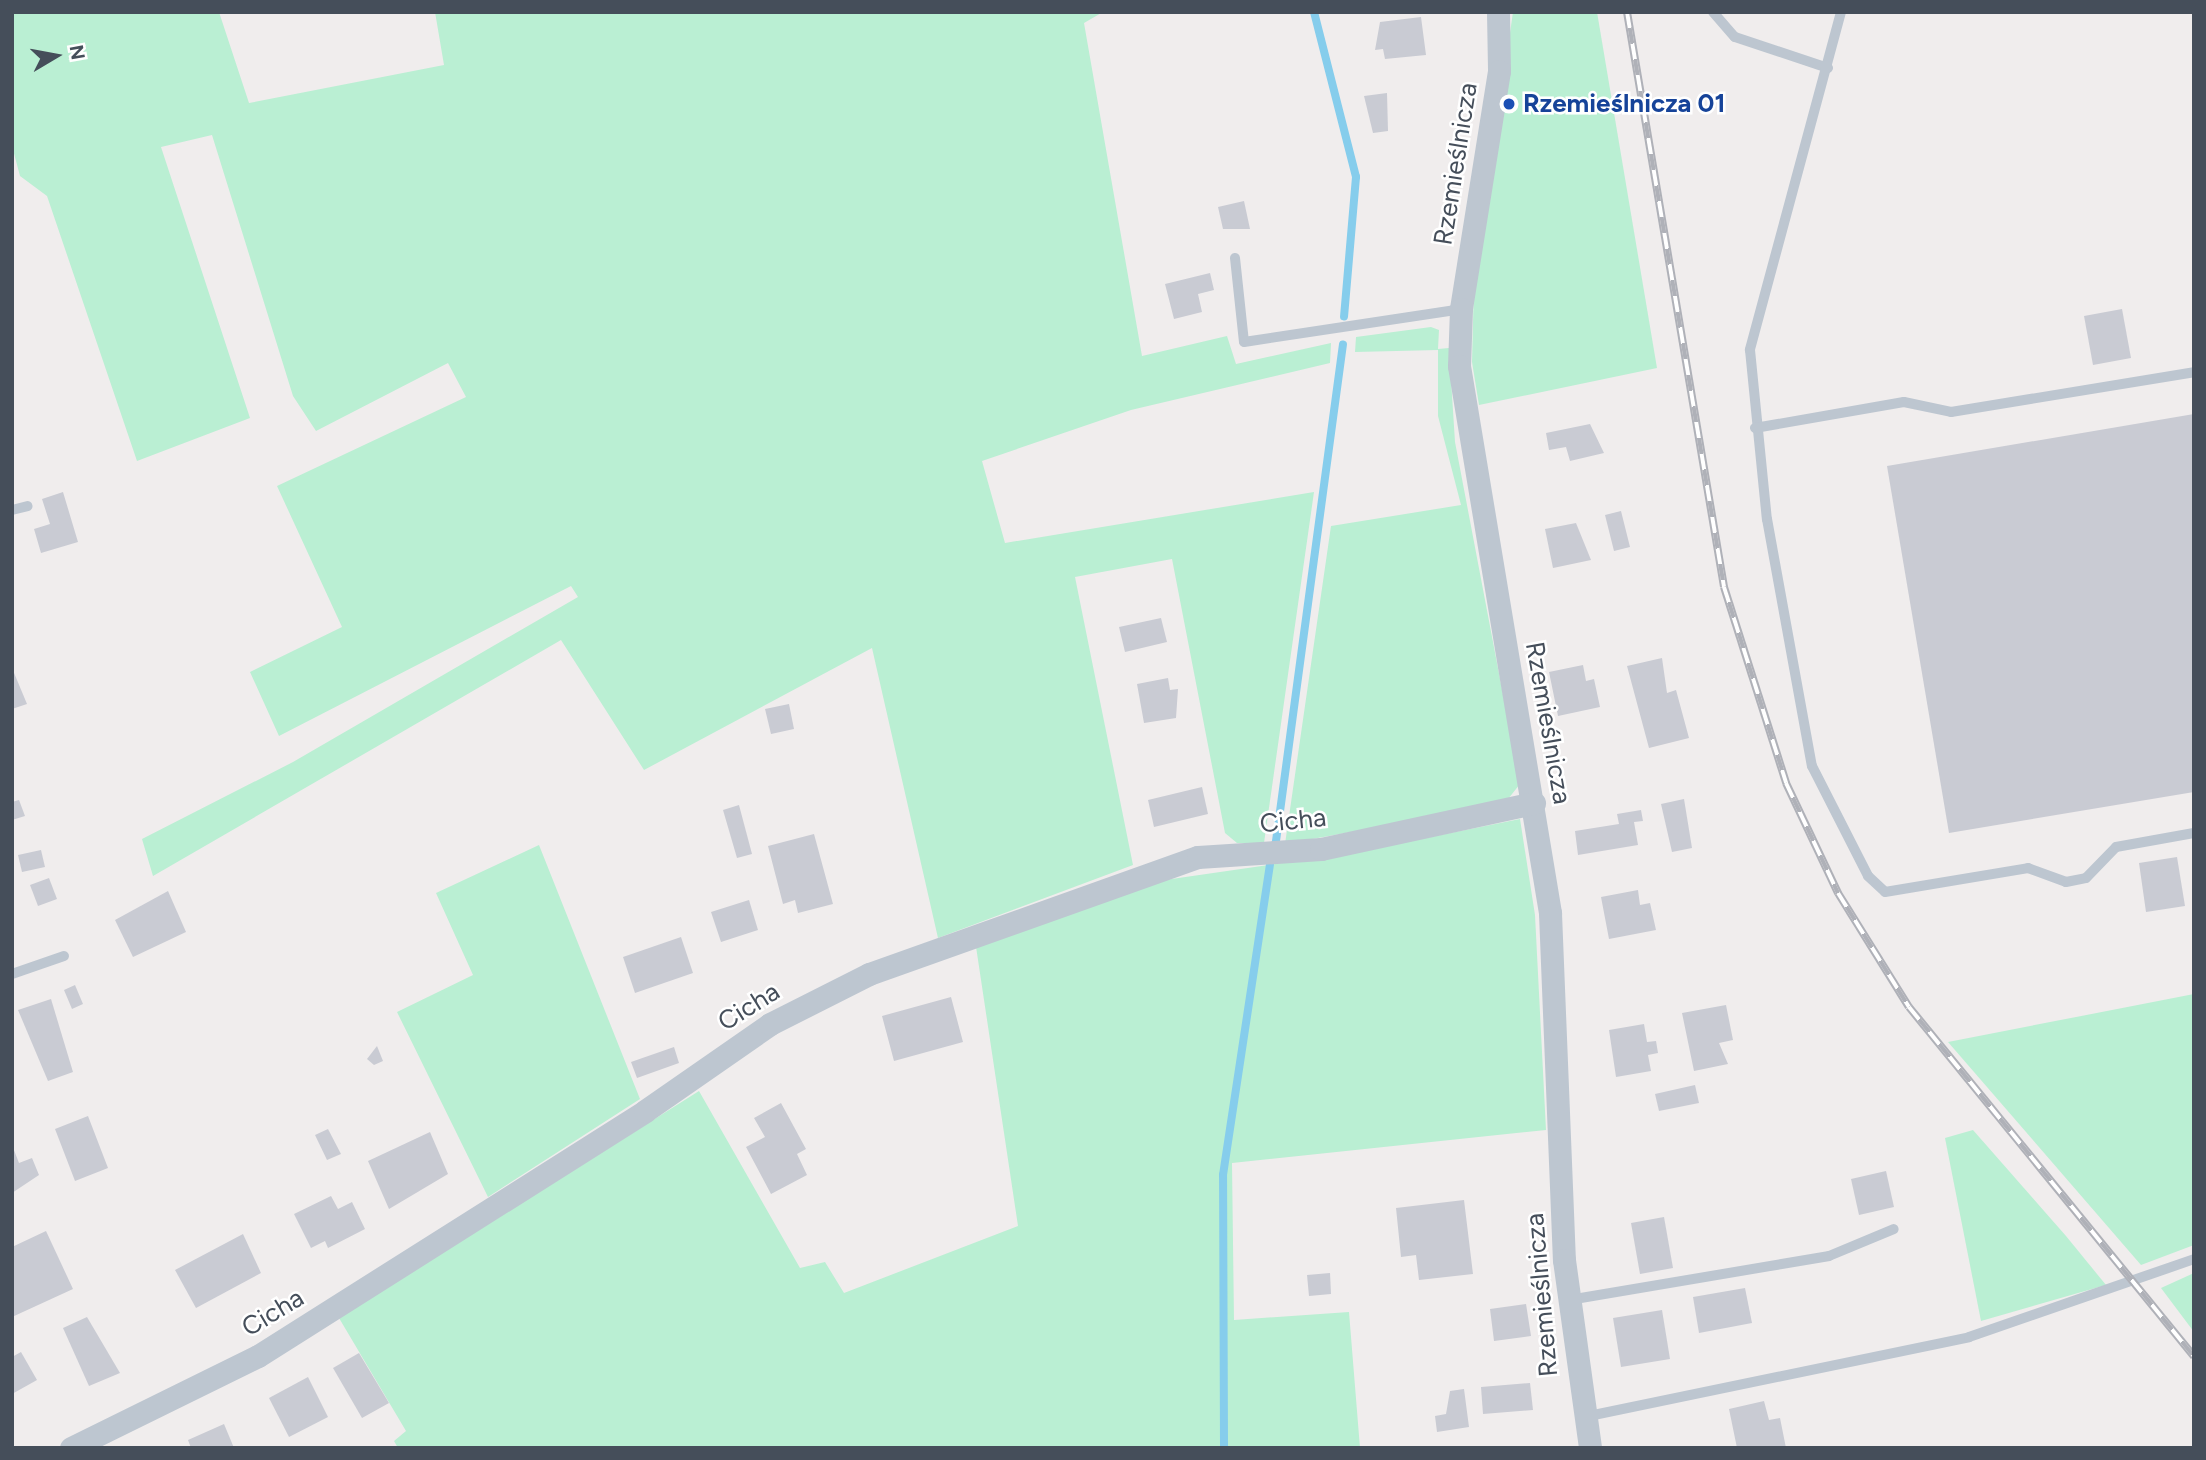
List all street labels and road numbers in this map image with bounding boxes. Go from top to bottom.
street label: Rzemieślnicza [1428,80,1484,248]
street label: Rzemieślnicza [1518,639,1578,807]
street label: Cicha [1258,802,1328,840]
street label: Cicha [712,976,786,1038]
street label: Rzemieślnicza [1519,1212,1565,1378]
street label: Cicha [236,1282,310,1344]

